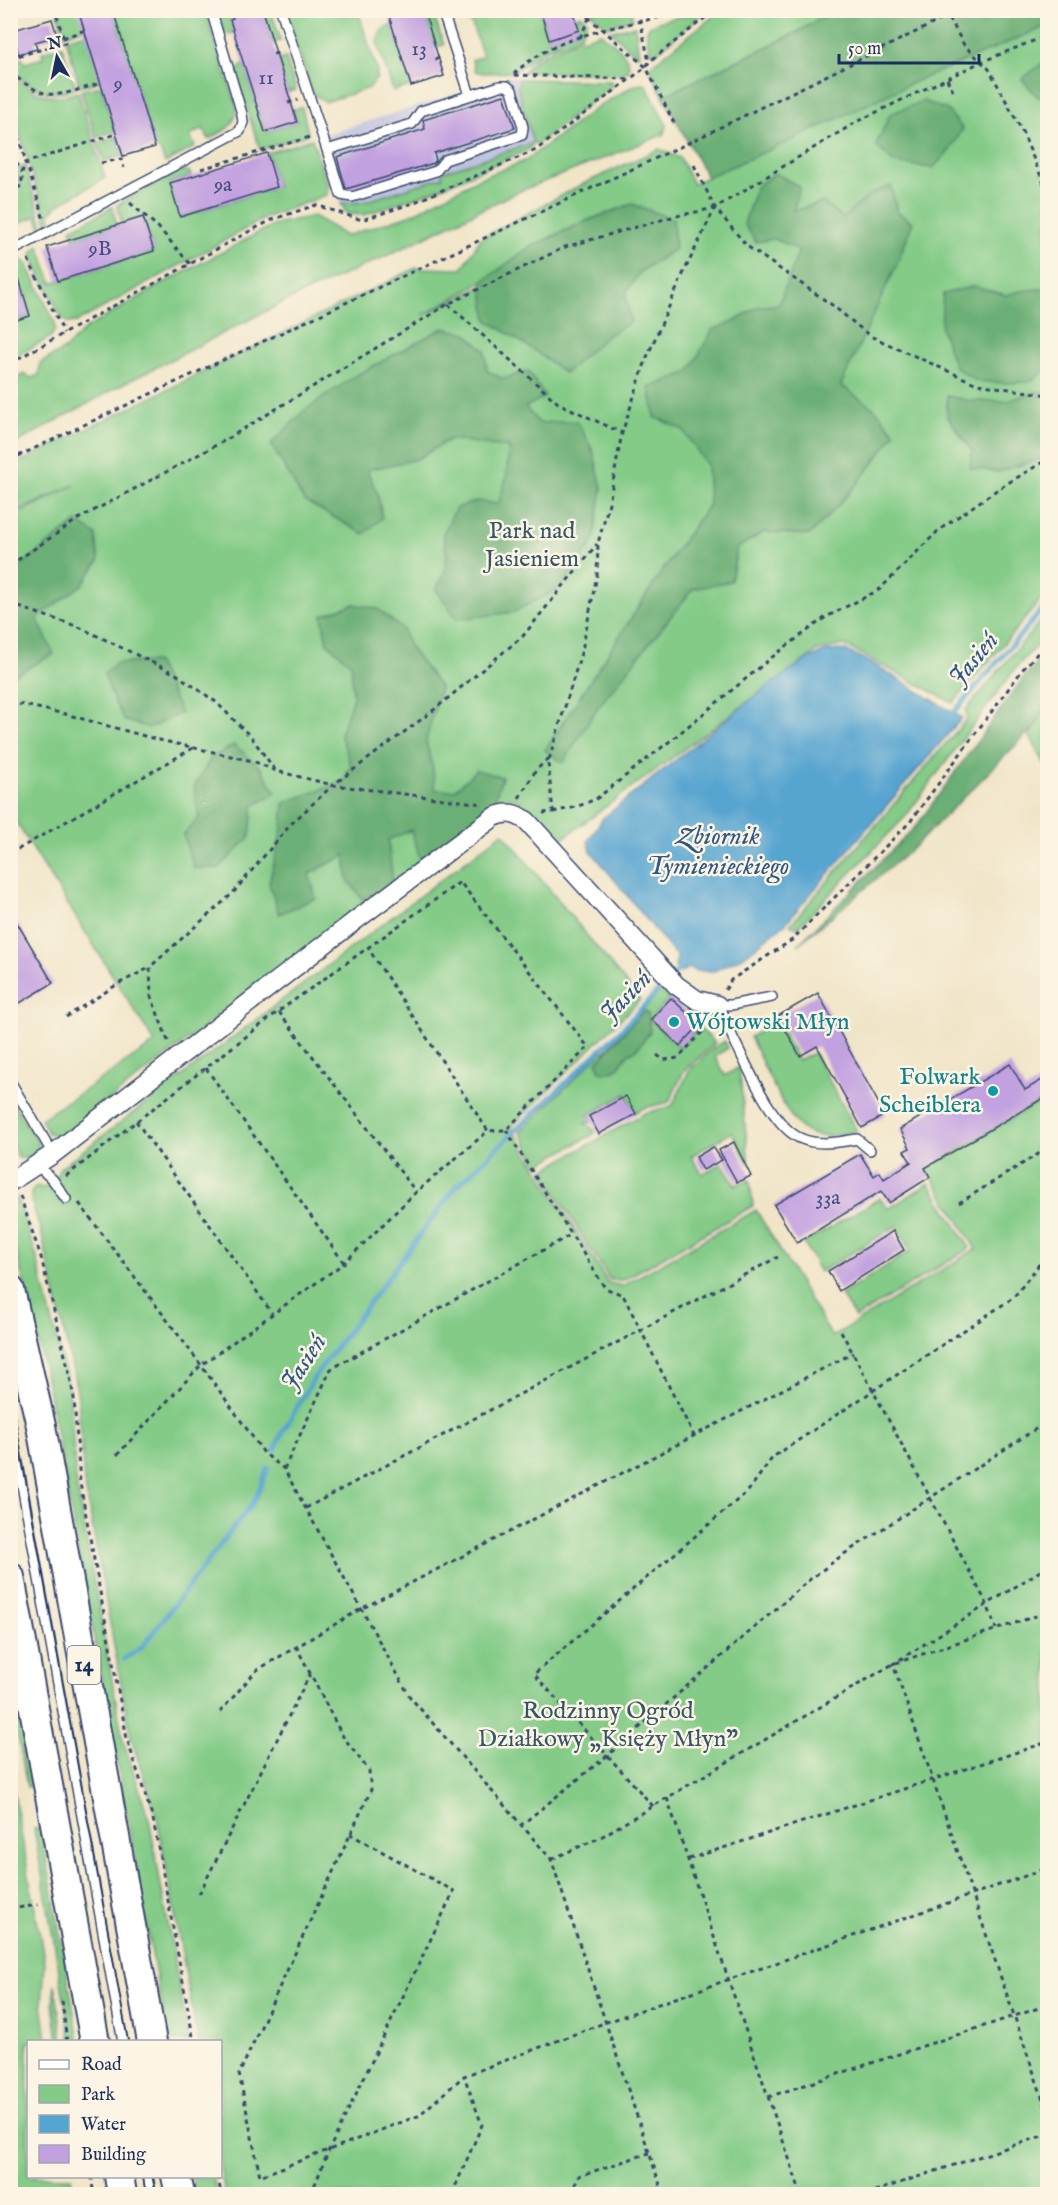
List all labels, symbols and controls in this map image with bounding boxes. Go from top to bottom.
north arrow [27,27,87,87]
scale bar [839,27,978,65]
text: N [46,33,64,55]
house number: 13 [411,36,427,63]
text: 50 m [848,38,881,61]
house number: 11 [258,65,274,92]
house number: 9 [112,71,123,98]
house number: 9a [213,172,233,199]
house number: 9B [87,236,112,263]
park label: Park nad Jasieniem [482,516,579,575]
water label: Jasień [942,625,1006,693]
water label: Zbiornik Tymienieckiego [647,820,789,884]
water label: Jasień [593,963,659,1029]
place label: Wójtowski Młyn [686,1007,850,1038]
marker: Wójtowski Młyn [667,1015,681,1029]
place label: Folwark Scheiblera [879,1062,982,1121]
marker: Folwark Scheiblera [986,1084,1000,1098]
house number: 33a [816,1185,841,1212]
water label: Jasień [273,1327,335,1397]
road number: 14 [68,1646,100,1684]
park label: Rodzinny Ogród Działkowy „Księży Młyn” [478,1696,738,1755]
legend [27,2040,222,2178]
text: Road [81,2054,122,2077]
text: Park [81,2084,116,2107]
text: Water [81,2114,126,2137]
text: Building [81,2144,146,2167]

